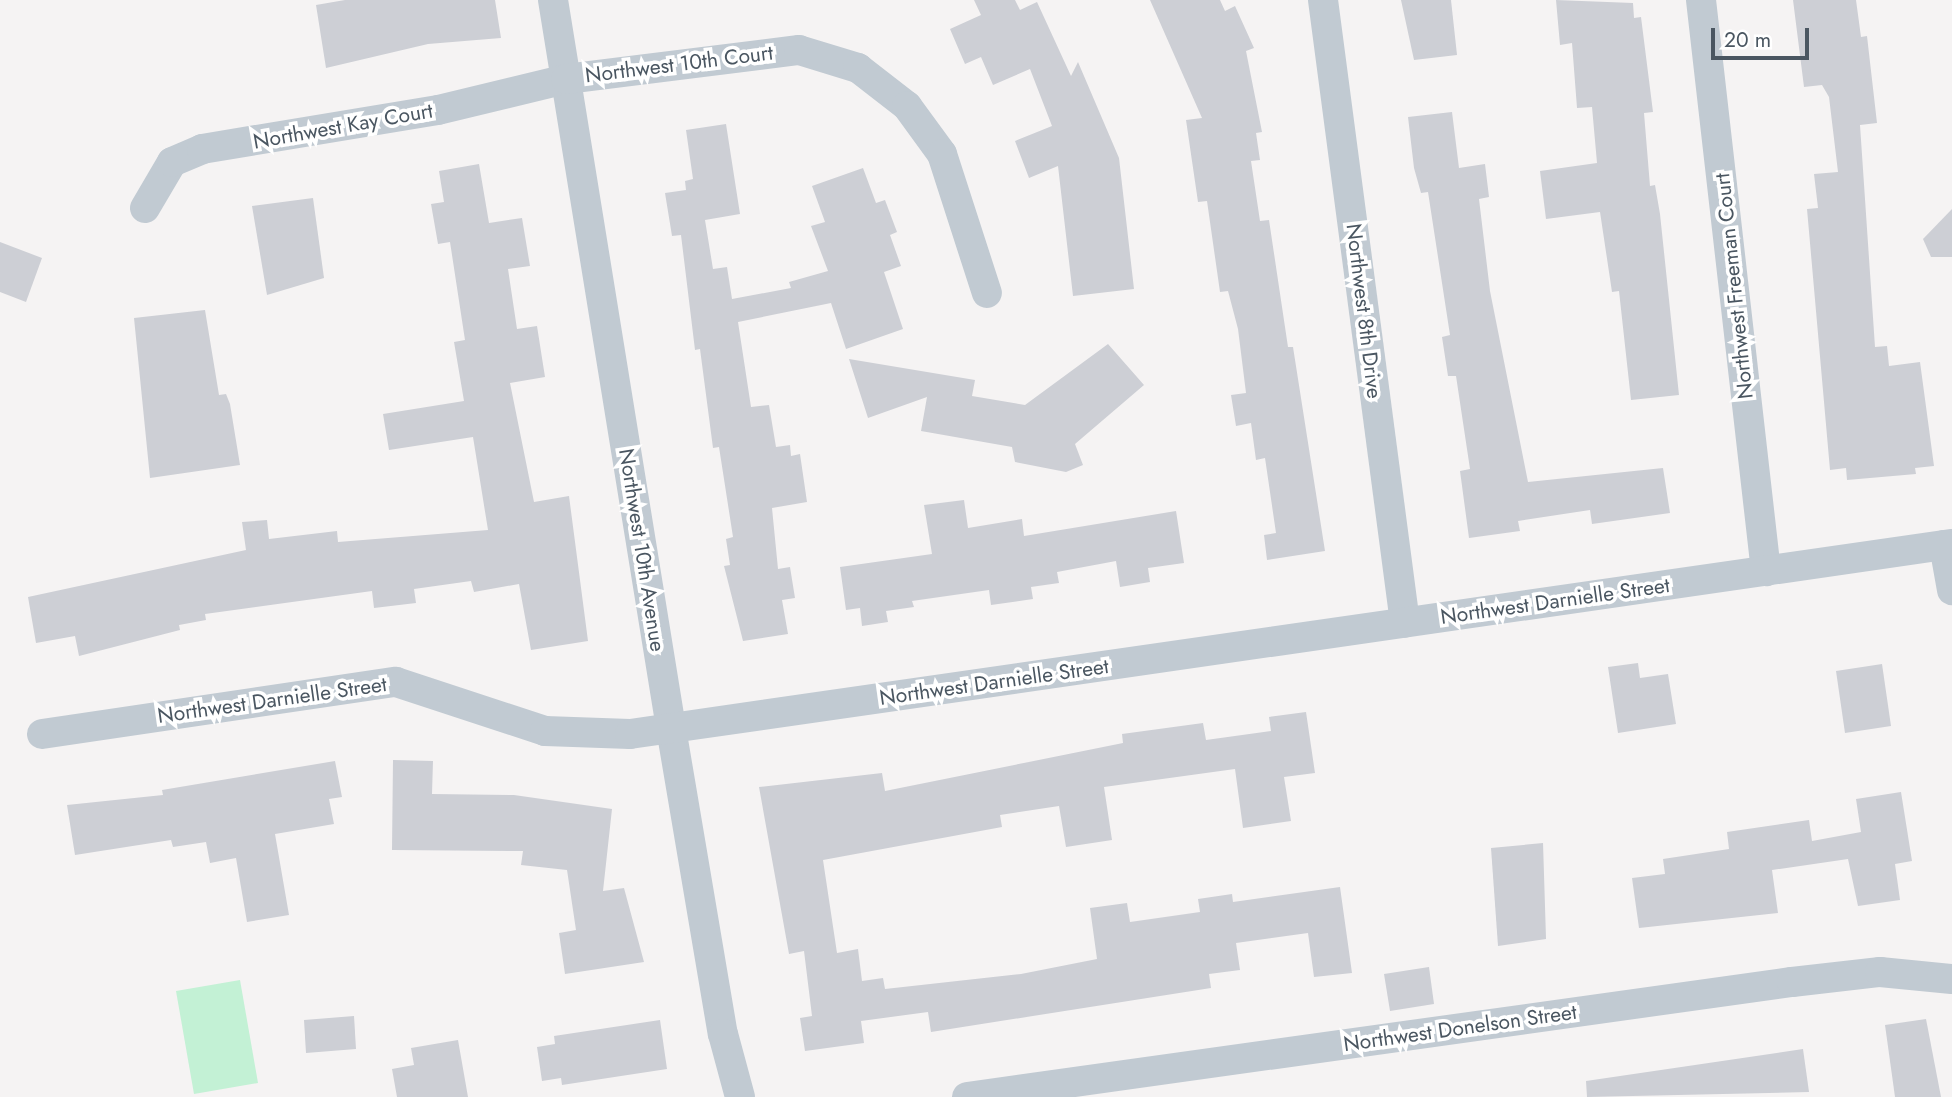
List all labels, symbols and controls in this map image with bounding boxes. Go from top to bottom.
scale bar [1714,14,1812,58]
text: 20 m [1724,25,1771,55]
street label: Northwest 10th Court [584,40,774,88]
street label: Northwest Kay Court [251,98,435,154]
street label: Northwest Freeman Court [1710,172,1758,400]
street label: Northwest 8th Drive [1341,222,1387,400]
street label: Northwest 10th Avenue [613,447,671,653]
street label: Northwest Darnielle Street [1439,572,1671,630]
street label: Northwest Darnielle Street [878,653,1110,711]
street label: Northwest Darnielle Street [156,671,388,729]
street label: Northwest Donelson Street [1342,999,1578,1057]

